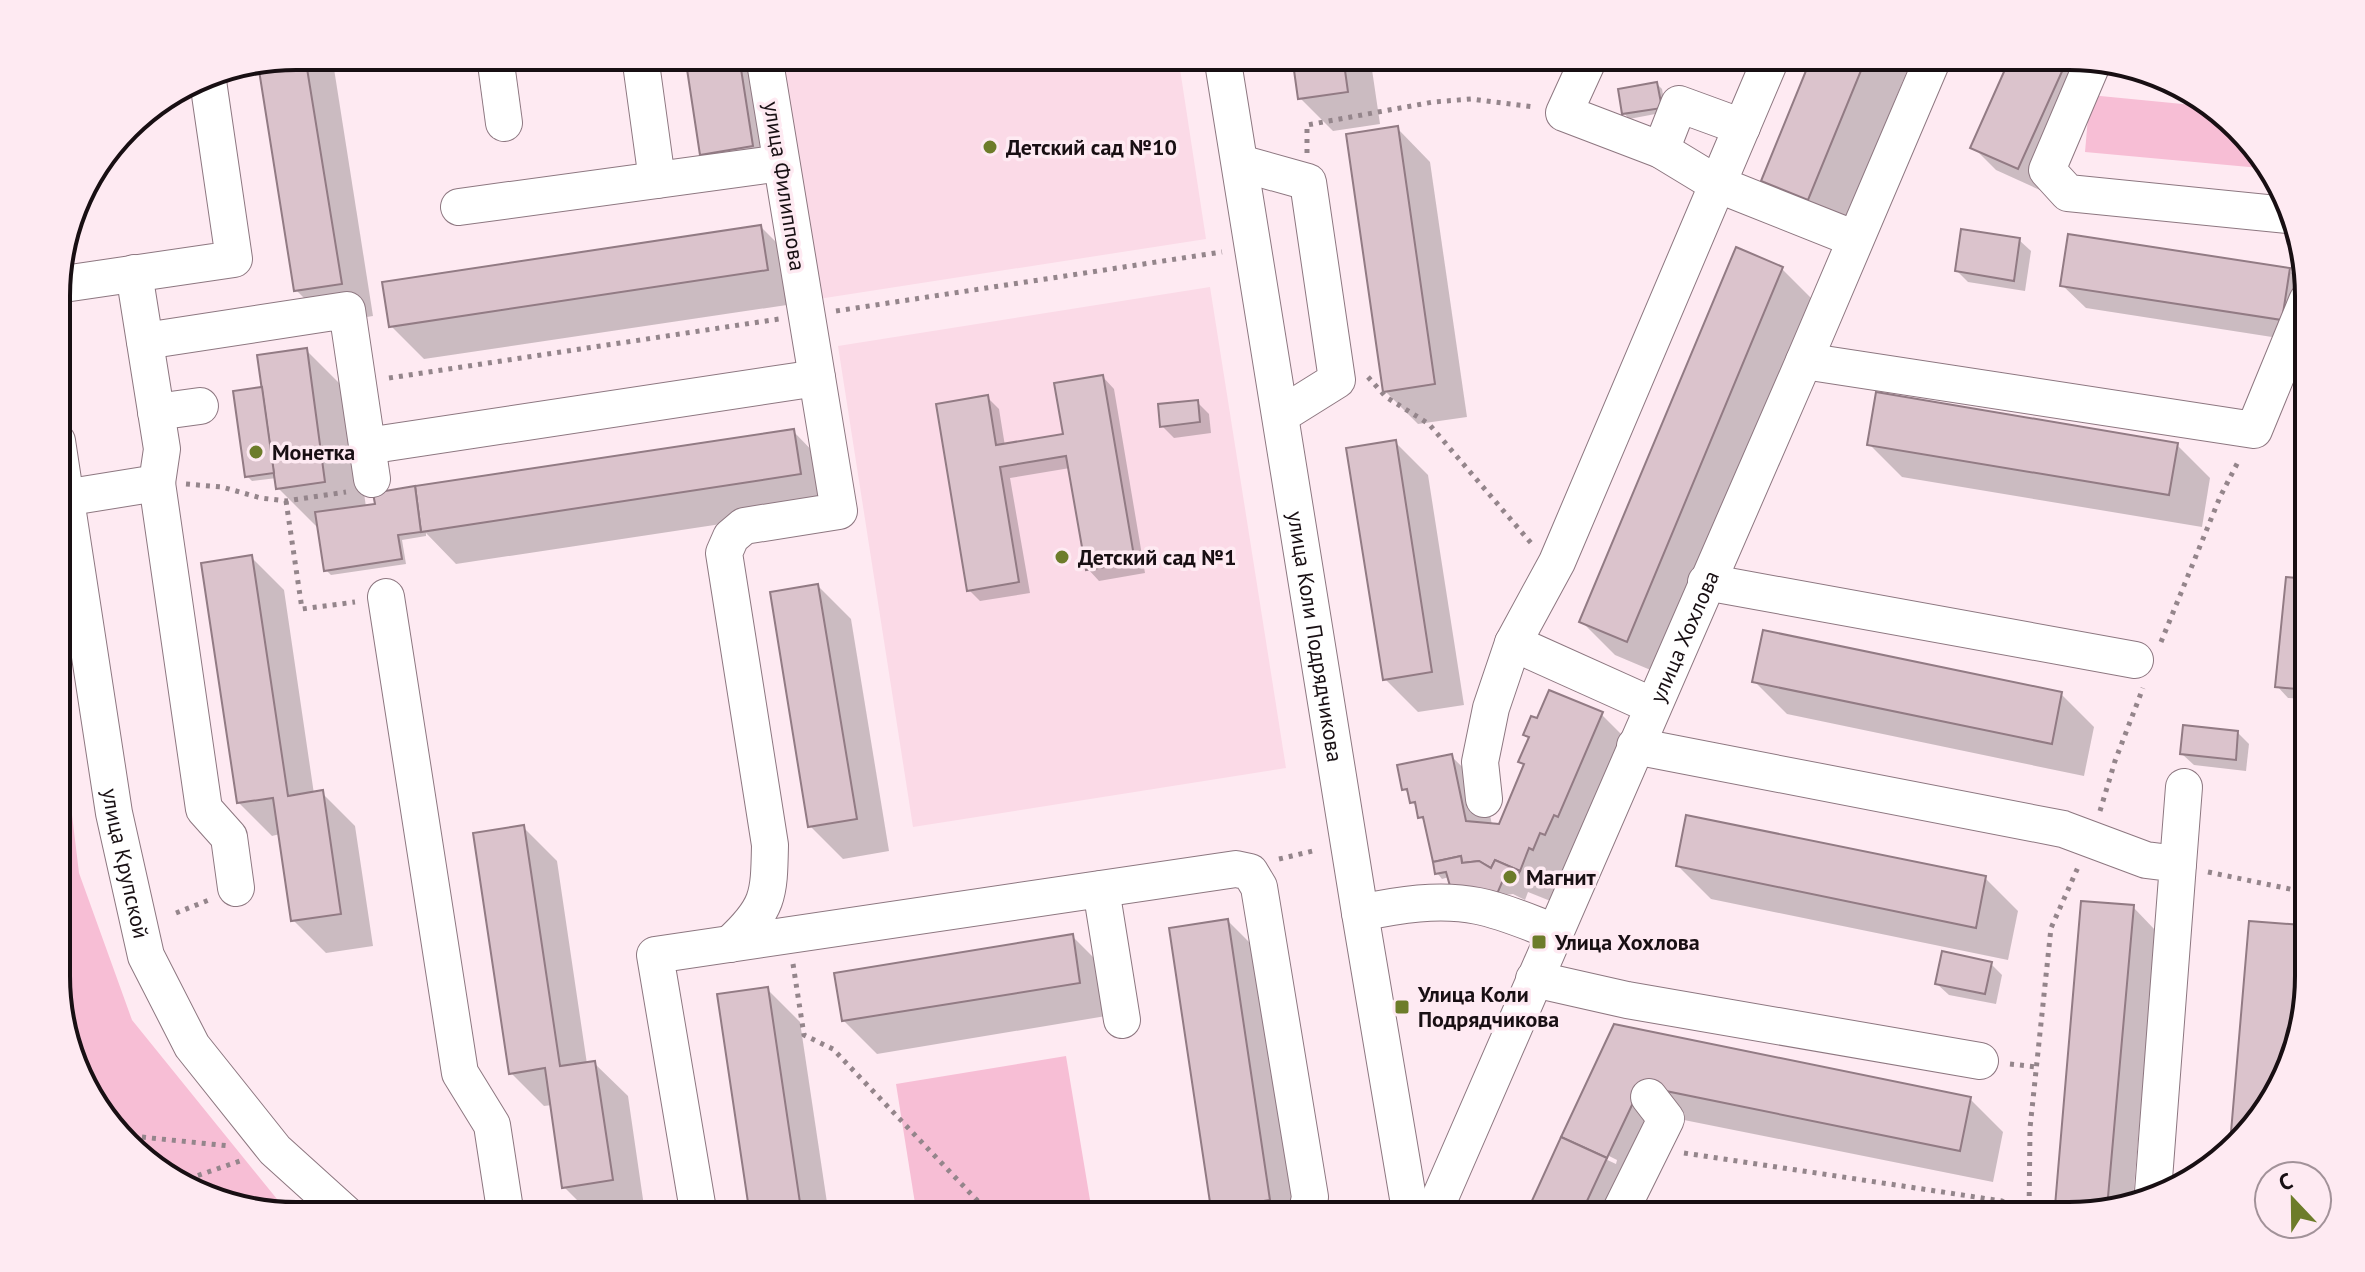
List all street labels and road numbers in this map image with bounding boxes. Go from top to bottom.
street label: улица Филиппова [758,99,812,273]
street label: улица Коли Подрядчикова [1281,509,1349,764]
street label: улица Хохлова [1643,566,1725,707]
street label: улица Крупской [96,786,156,941]

